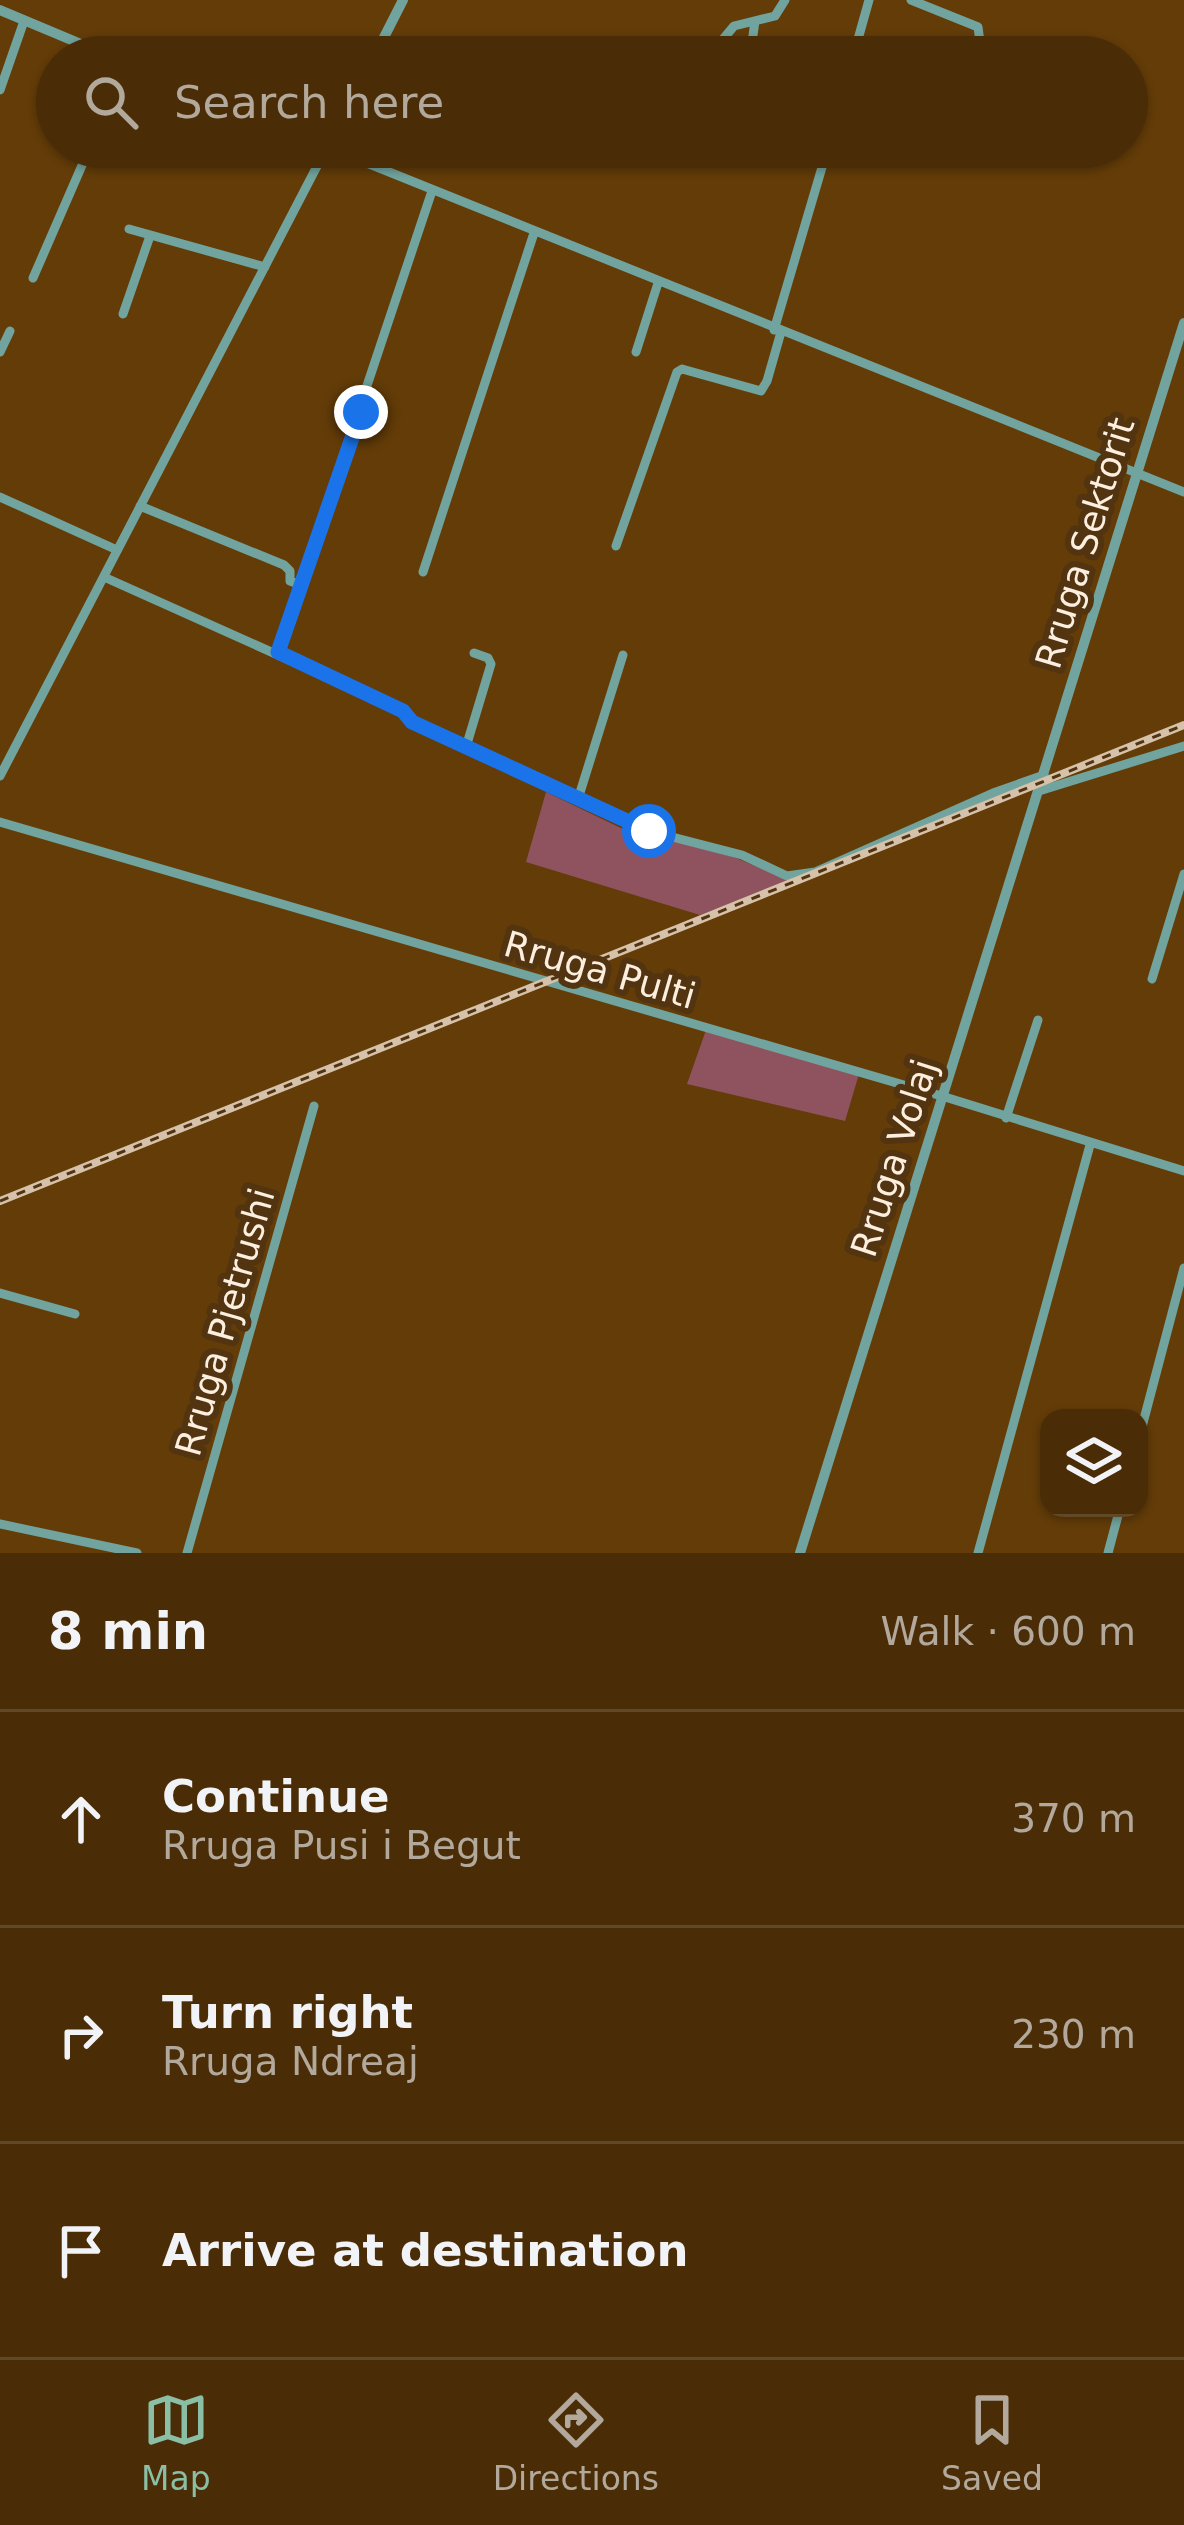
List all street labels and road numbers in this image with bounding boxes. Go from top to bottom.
street label: Rruga Sektorit [1027,413,1143,673]
street label: Rruga Pulti [500,923,700,1017]
street label: Rruga Volaj [843,1054,945,1262]
street label: Rruga Pjetrushi [167,1184,283,1460]

